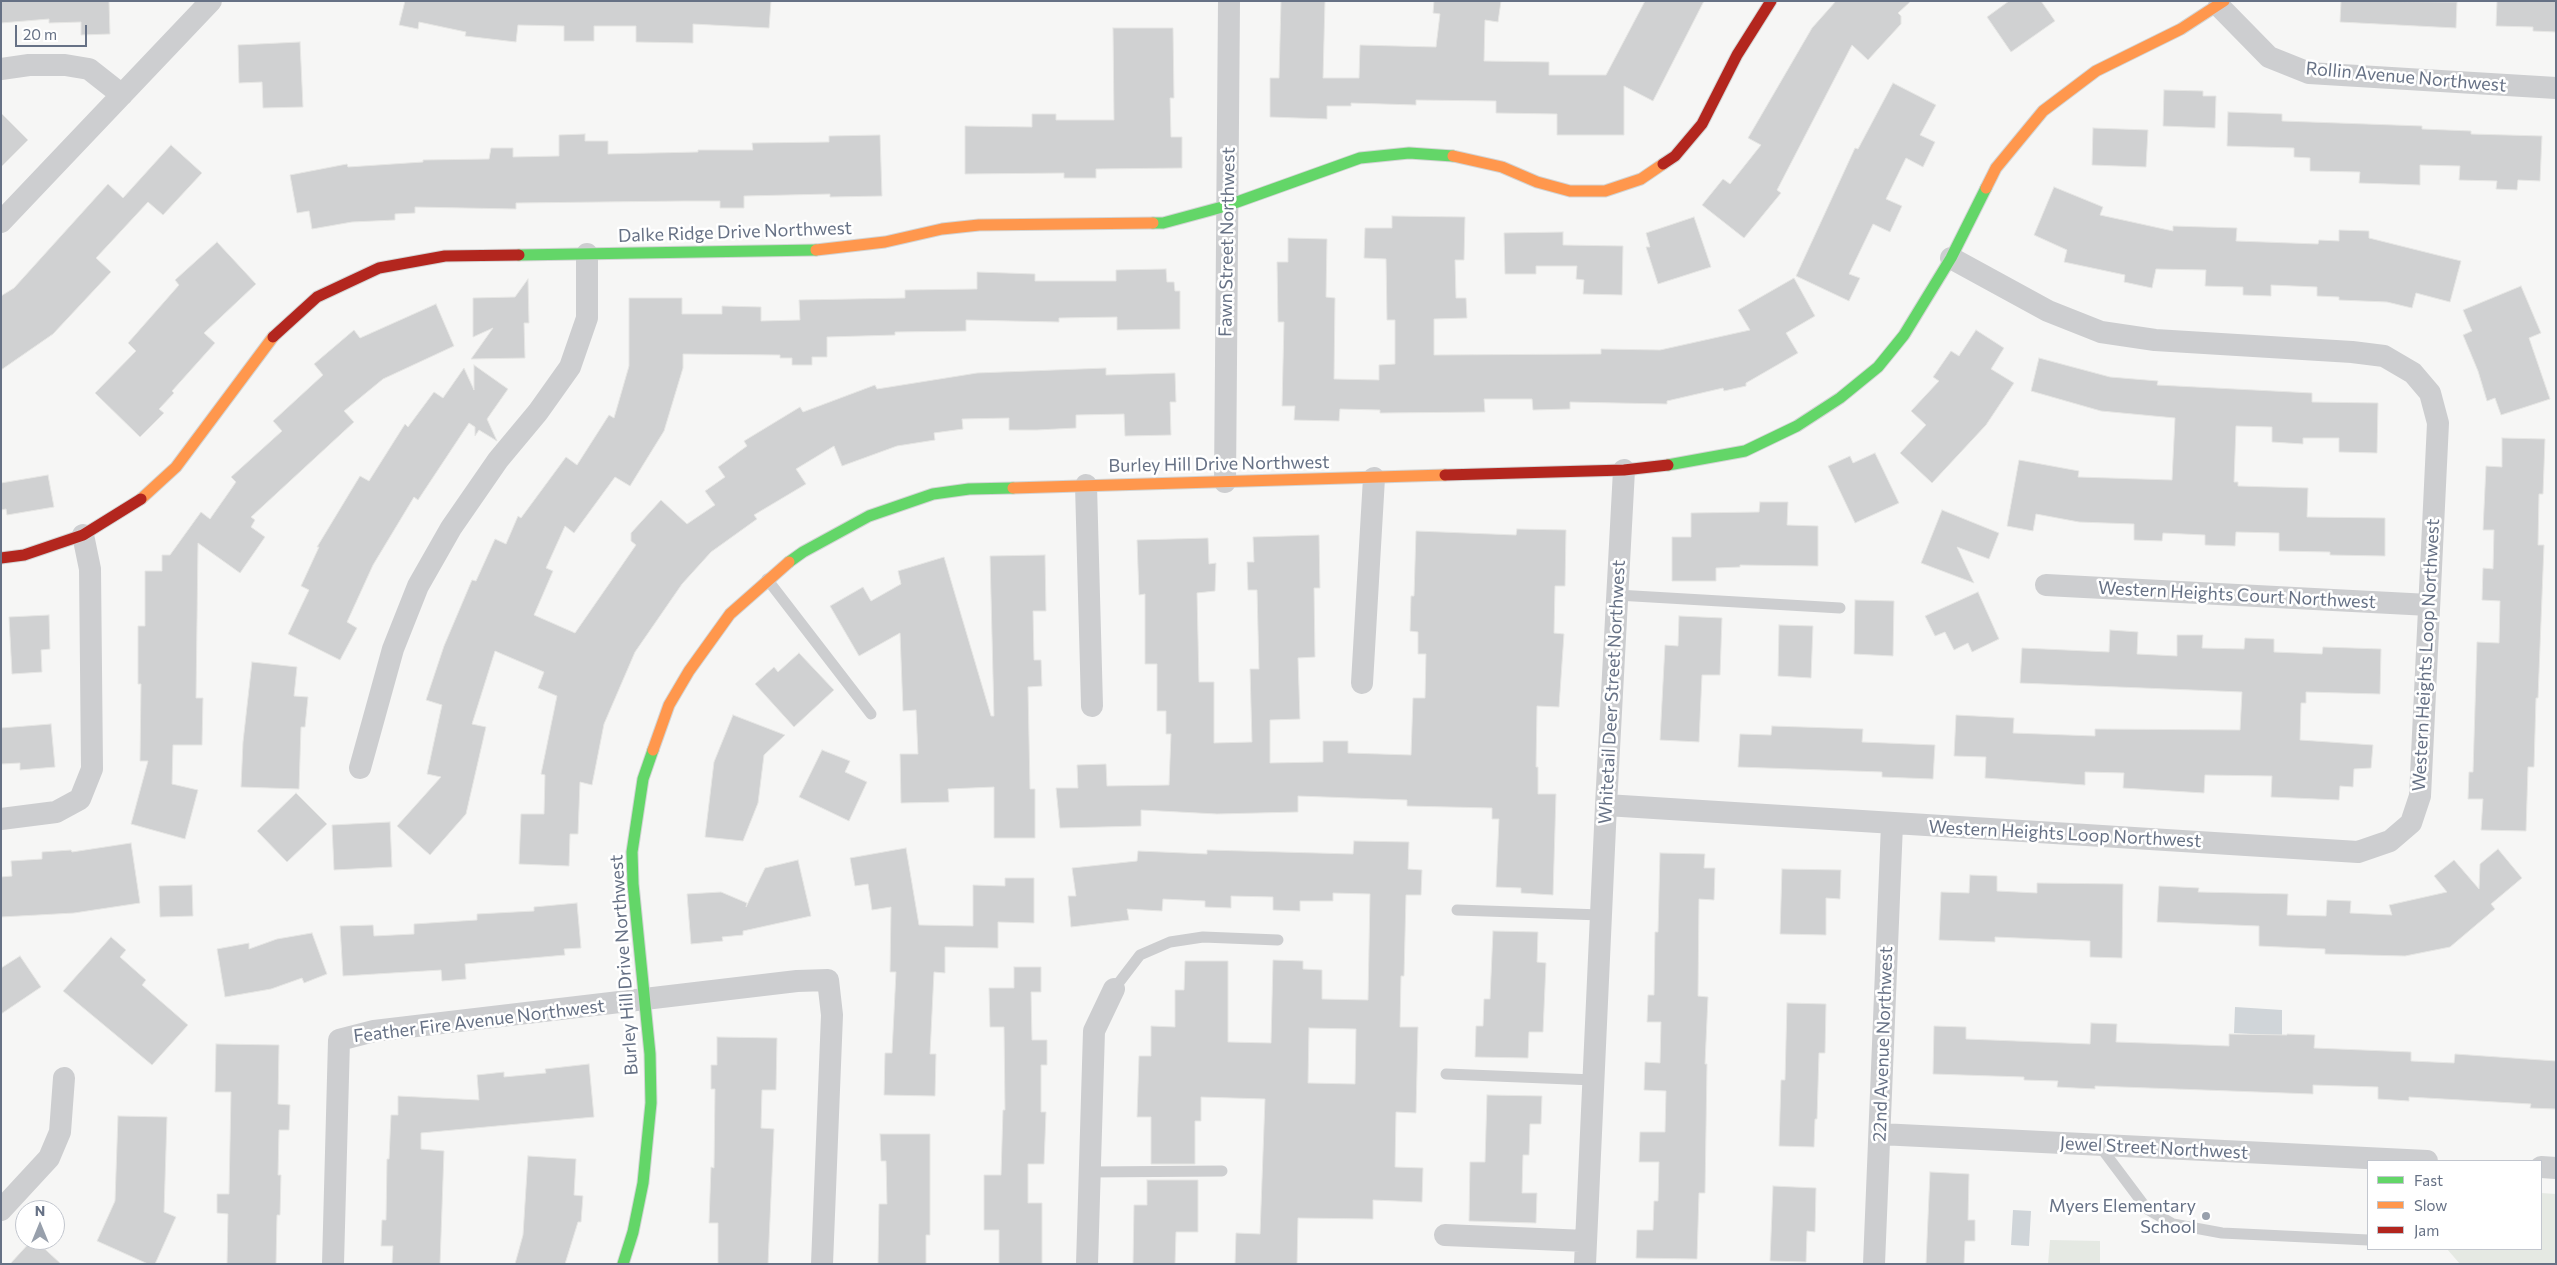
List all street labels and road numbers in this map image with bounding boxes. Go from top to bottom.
street label: Rollin Avenue Northwest [2305,57,2507,97]
street label: Fawn Street Northwest [1215,147,1239,337]
street label: Dalke Ridge Drive Northwest [618,217,852,247]
street label: Burley Hill Drive Northwest [1108,451,1330,477]
street label: Western Heights Loop Northwest [2408,518,2444,792]
street label: Whitetail Deer Street Northwest [1594,559,1630,825]
street label: Western Heights Court Northwest [2097,577,2377,613]
street label: Western Heights Loop Northwest [1928,816,2202,852]
street label: Burley Hill Drive Northwest [606,854,642,1076]
street label: 22nd Avenue Northwest [1869,946,1897,1142]
street label: Feather Fire Avenue Northwest [352,995,606,1047]
street label: Jewel Street Northwest [2059,1132,2249,1164]

